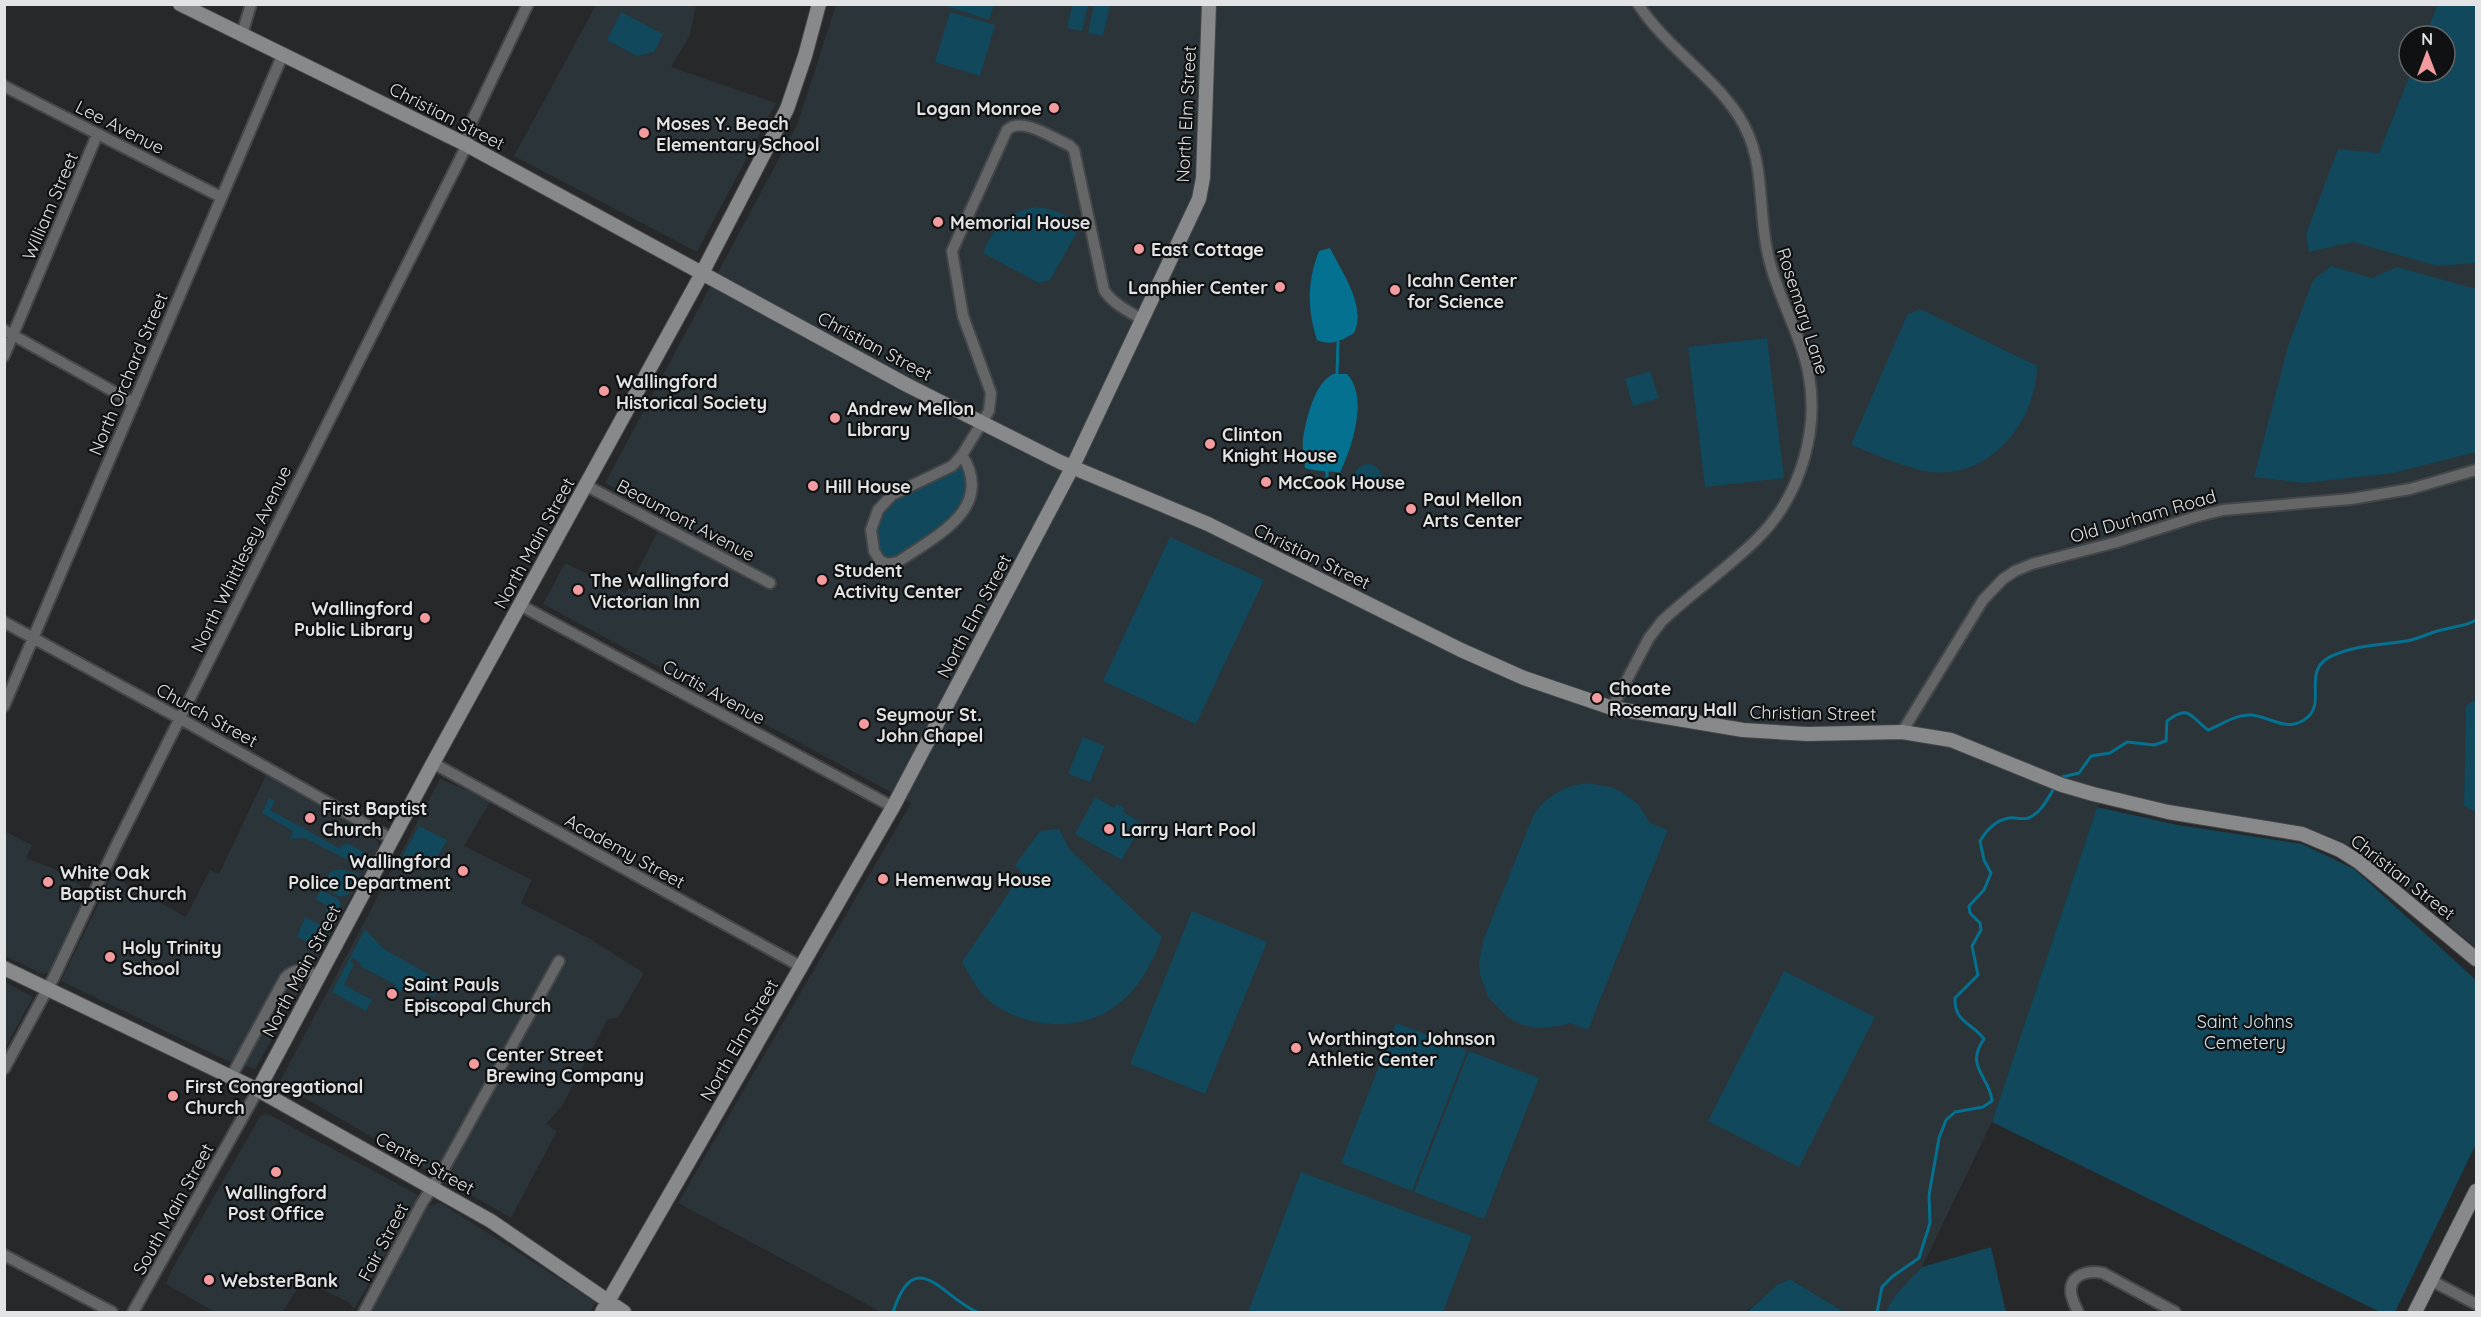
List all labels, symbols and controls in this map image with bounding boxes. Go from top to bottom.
north arrow [2397,24,2457,84]
text: N [2421,29,2433,49]
street label: North Elm Street [1171,45,1201,183]
street label: Christian Street [385,77,509,155]
street label: Lee Avenue [72,95,168,159]
place label: Logan Monroe [916,97,1042,120]
marker: Logan Monroe [1047,101,1061,115]
place label: Moses Y. Beach Elementary School [656,112,820,156]
marker: Moses Y. Beach Elementary School [637,126,651,140]
street label: William Street [17,149,83,263]
place label: Memorial House [950,211,1091,234]
marker: Memorial House [931,215,945,229]
place label: East Cottage [1151,238,1264,261]
marker: East Cottage [1132,242,1146,256]
street label: Rosemary Lane [1772,245,1834,377]
place label: Icahn Center for Science [1407,269,1517,313]
place label: Lanphier Center [1128,276,1268,299]
marker: Lanphier Center [1273,280,1287,294]
marker: Icahn Center for Science [1388,283,1402,297]
street label: North Orchard Street [83,289,173,459]
street label: Christian Street [814,306,936,386]
place label: Wallingford Historical Society [616,370,767,414]
marker: Wallingford Historical Society [597,384,611,398]
place label: Andrew Mellon Library [847,397,974,441]
marker: Andrew Mellon Library [828,411,842,425]
place label: Clinton Knight House [1222,423,1337,467]
marker: Clinton Knight House [1203,437,1217,451]
street label: North Whittlesey Avenue [186,462,296,656]
place label: McCook House [1278,471,1405,494]
street label: North Main Street [488,473,580,613]
street label: Beaumont Avenue [613,474,759,566]
place label: Hill House [825,475,911,498]
marker: McCook House [1259,475,1273,489]
marker: Hill House [806,479,820,493]
street label: Old Durham Road [2067,484,2219,548]
place label: Paul Mellon Arts Center [1423,488,1522,532]
marker: Paul Mellon Arts Center [1404,502,1418,516]
street label: Christian Street [1250,518,1374,594]
street label: North Elm Street [932,550,1016,682]
place label: Student Activity Center [834,559,962,603]
place label: The Wallingford Victorian Inn [590,569,729,613]
marker: Student Activity Center [815,573,829,587]
marker: The Wallingford Victorian Inn [571,583,585,597]
place label: Wallingford Public Library [294,597,413,641]
marker: Wallingford Public Library [418,611,432,625]
street label: Curtis Avenue [659,654,769,730]
place label: Choate Rosemary Hall [1609,677,1737,721]
street label: Church Street [152,678,262,752]
marker: Choate Rosemary Hall [1590,691,1604,705]
street label: Christian Street [1750,700,1876,726]
place label: Seymour St. John Chapel [876,703,983,747]
marker: Seymour St. John Chapel [857,717,871,731]
place label: First Baptist Church [322,797,427,841]
street label: Academy Street [561,809,689,893]
marker: First Baptist Church [303,811,317,825]
place label: Larry Hart Pool [1121,818,1256,841]
marker: Larry Hart Pool [1102,822,1116,836]
street label: Christian Street [2346,829,2460,925]
place label: Wallingford Police Department [288,850,451,894]
place label: White Oak Baptist Church [60,861,187,905]
marker: Wallingford Police Department [456,864,470,878]
place label: Hemenway House [895,868,1051,891]
marker: Hemenway House [876,872,890,886]
marker: White Oak Baptist Church [41,875,55,889]
street label: North Main Street [257,901,345,1041]
place label: Holy Trinity School [122,936,222,980]
marker: Holy Trinity School [103,950,117,964]
place label: Saint Pauls Episcopal Church [404,973,551,1017]
street label: North Elm Street [695,975,783,1105]
marker: Saint Pauls Episcopal Church [385,987,399,1001]
park label: Saint Johns Cemetery [2197,1010,2293,1054]
place label: Worthington Johnson Athletic Center [1308,1027,1495,1071]
marker: Worthington Johnson Athletic Center [1289,1041,1303,1055]
place label: Center Street Brewing Company [486,1043,644,1087]
marker: Center Street Brewing Company [467,1057,481,1071]
place label: First Congregational Church [185,1075,363,1119]
marker: First Congregational Church [166,1089,180,1103]
street label: Center Street [372,1126,478,1200]
street label: South Main Street [127,1139,219,1279]
marker: Wallingford Post Office [269,1165,283,1179]
place label: Wallingford Post Office [225,1181,327,1225]
street label: Fair Street [353,1199,413,1285]
place label: WebsterBank [221,1269,338,1292]
marker: WebsterBank [202,1273,216,1287]

